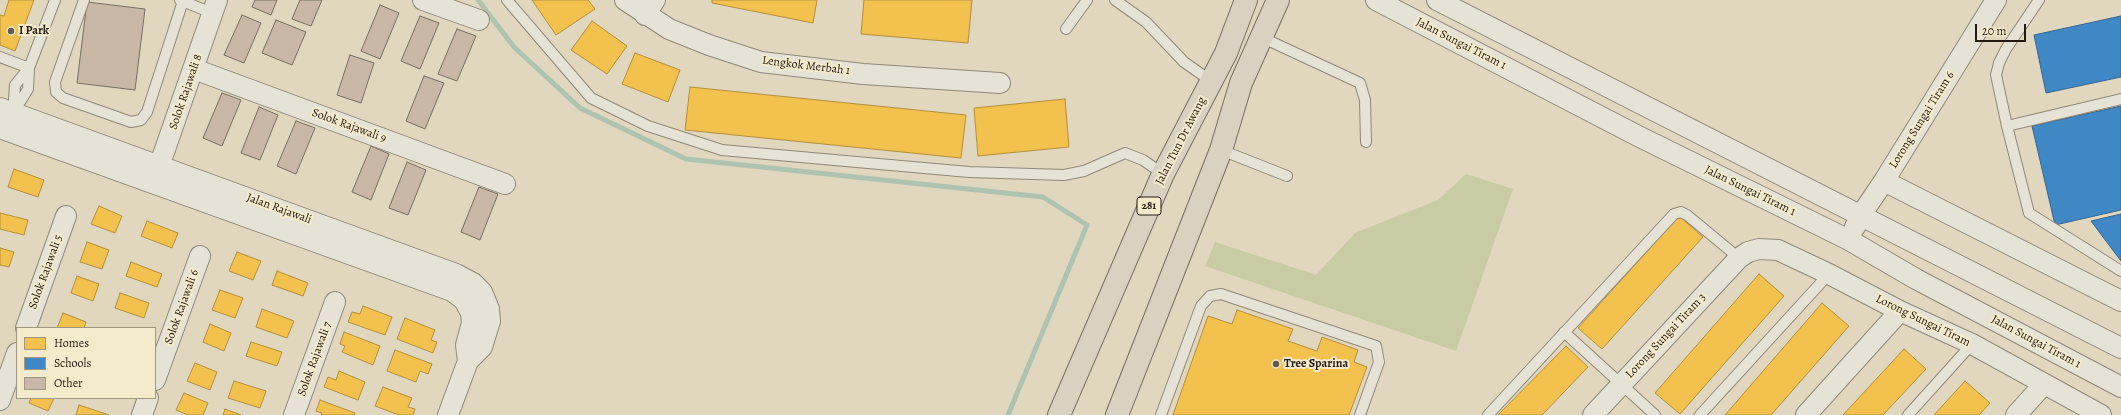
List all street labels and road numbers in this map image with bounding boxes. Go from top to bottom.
street label: Jalan Sungai Tiram 1 [1413,15,1509,73]
street label: Solok Rajawali 8 [166,52,206,132]
street label: Lengkok Merbah 1 [761,53,851,79]
street label: Lorong Sungai Tiram 6 [1886,69,1958,171]
street label: Jalan Tun Dr Awang [1153,95,1209,187]
street label: Solok Rajawali 9 [310,106,388,146]
street label: Jalan Sungai Tiram 1 [1702,163,1798,219]
street label: Jalan Rajawali [245,191,313,227]
road number: 281 [1137,197,1161,215]
street label: Solok Rajawali 5 [26,233,66,311]
street label: Solok Rajawali 6 [162,268,202,346]
street label: Lorong Sungai Tiram 3 [1623,290,1709,382]
street label: Lorong Sungai Tiram [1873,292,1973,350]
street label: Jalan Sungai Tiram 1 [1989,312,2083,372]
street label: Solok Rajawali 7 [295,320,335,398]

